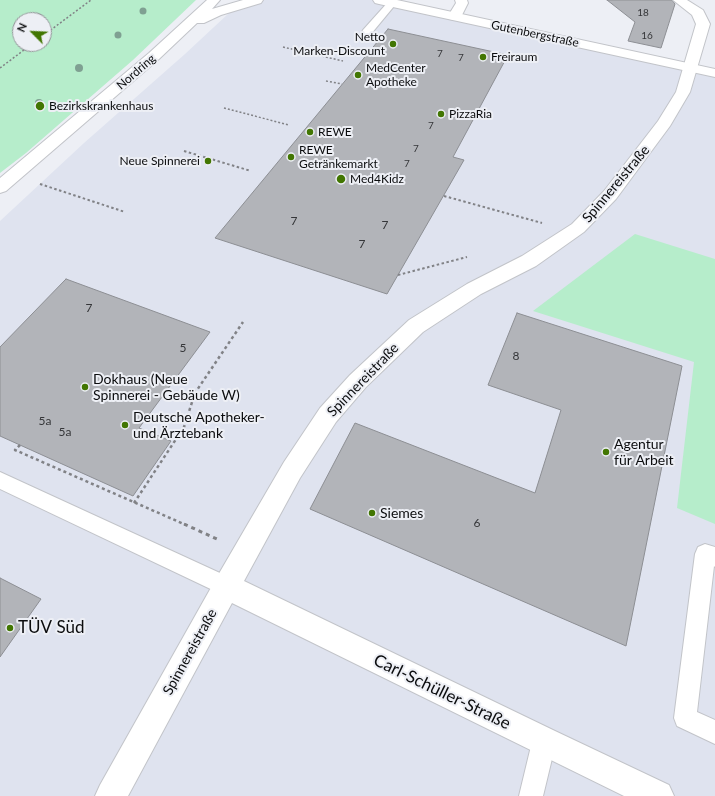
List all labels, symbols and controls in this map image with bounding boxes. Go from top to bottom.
house number: 18 [637,7,649,19]
north arrow [12,12,52,52]
street label: Gutenbergstraße [490,18,580,50]
text: N [14,21,29,34]
place label: Netto Marken-Discount [293,30,385,58]
house number: 16 [641,30,653,42]
marker: Netto Marken-Discount [388,39,398,49]
house number: 7 [437,48,443,60]
place label: Freiraum [491,50,537,64]
street label: Nordring [114,51,158,93]
house number: 7 [458,52,464,64]
marker: Freiraum [478,52,488,62]
place label: MedCenter Apotheke [366,61,426,89]
marker: MedCenter Apotheke [353,70,363,80]
place label: Bezirkskrankenhaus [49,99,153,113]
marker: Bezirkskrankenhaus [34,100,46,112]
place label: PizzaRia [449,107,492,121]
marker: PizzaRia [436,109,446,119]
house number: 7 [428,120,434,132]
place label: REWE [318,125,352,139]
marker: REWE [305,127,315,137]
street label: Spinnereistraße [579,142,653,226]
place label: REWE Getränkemarkt [299,143,378,171]
house number: 7 [413,143,419,155]
marker: REWE Getränkemarkt [286,152,296,162]
place label: Neue Spinnerei [120,154,200,168]
marker: Neue Spinnerei [203,156,213,166]
house number: 7 [404,158,410,170]
place label: Med4Kidz [350,172,404,186]
marker: Med4Kidz [335,173,347,185]
house number: 7 [291,214,297,228]
house number: 7 [382,218,388,232]
house number: 7 [359,237,365,251]
house number: 7 [86,301,92,315]
street label: Spinnereistraße [324,340,402,420]
house number: 5 [180,341,186,355]
house number: 8 [513,349,519,363]
place label: Dokhaus (Neue Spinnerei - Gebäude W) [93,371,240,404]
marker: Dokhaus (Neue Spinnerei - Gebäude W) [80,382,90,392]
place label: Deutsche Apotheker- und Ärztebank [133,409,265,442]
house number: 5a [39,414,51,428]
marker: Deutsche Apotheker- und Ärztebank [120,420,130,430]
house number: 5a [59,425,71,439]
place label: Agentur für Arbeit [614,436,674,468]
marker: Agentur für Arbeit [601,447,611,457]
place label: Siemes [380,505,423,521]
marker: Siemes [367,508,377,518]
house number: 6 [474,516,480,530]
street label: Spinnereistraße [159,606,221,698]
place label: TÜV Süd [18,618,84,638]
marker: TÜV Süd [5,623,15,633]
street label: Carl-Schüller-Straße [370,650,514,734]

